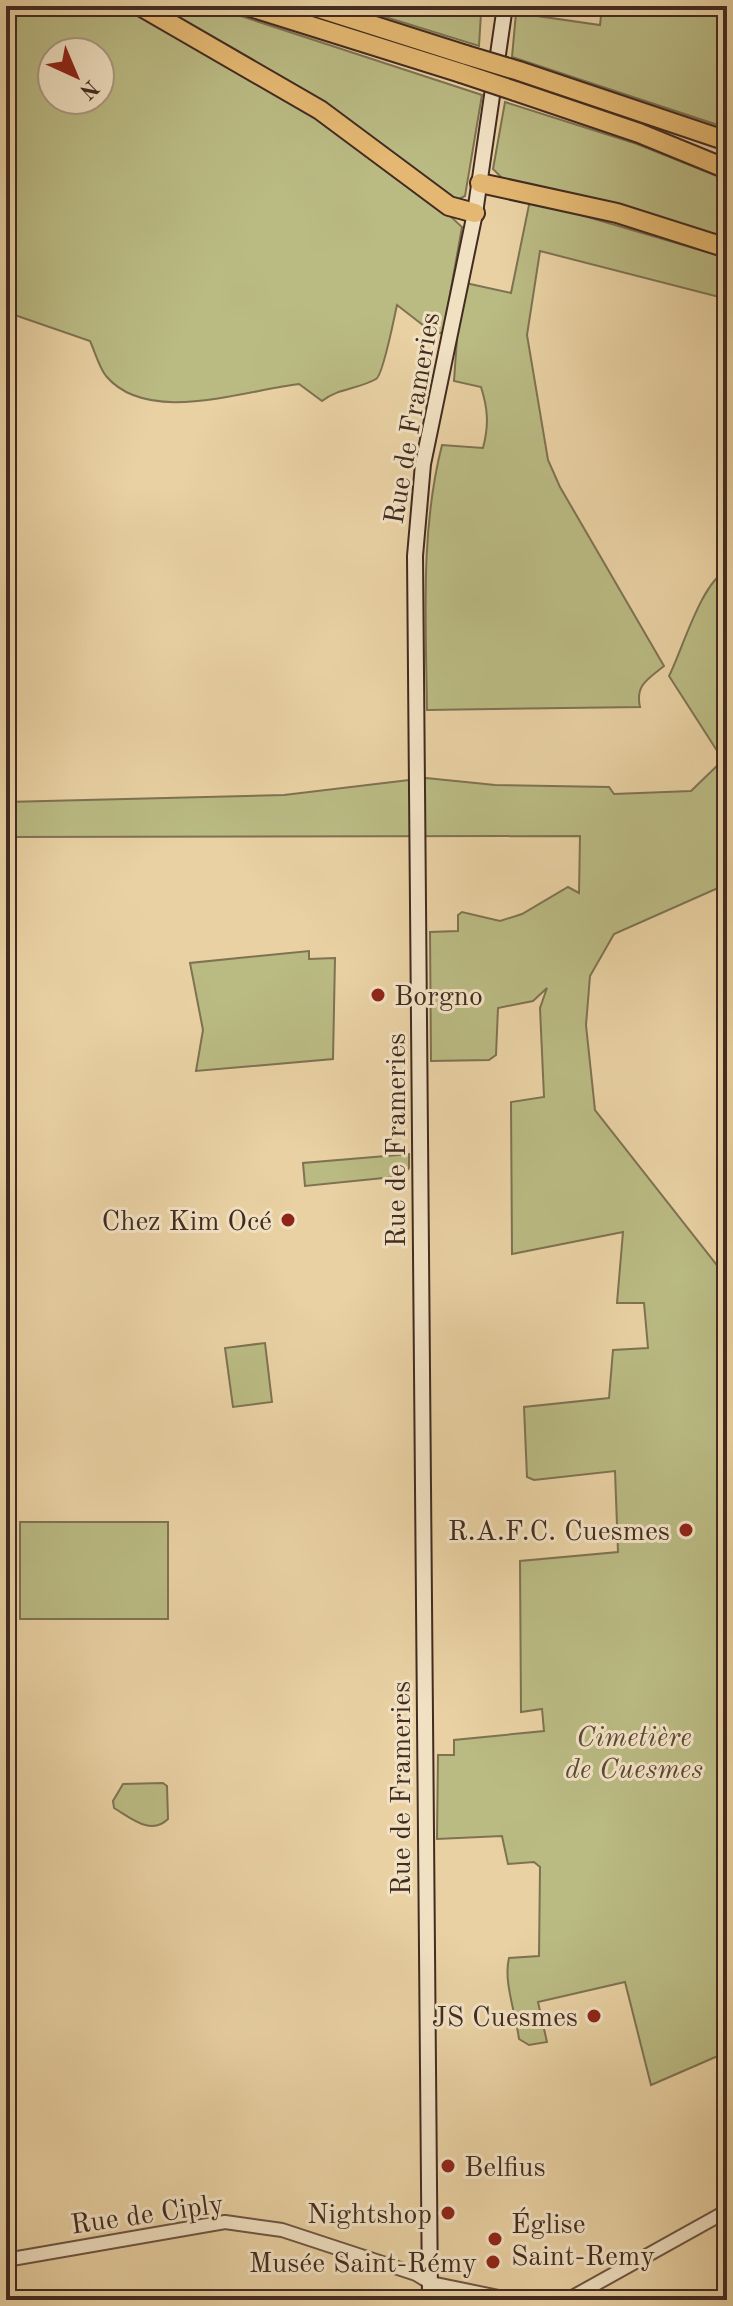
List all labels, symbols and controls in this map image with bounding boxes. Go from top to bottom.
north arrow [36,36,116,116]
text: N [75,75,102,103]
street label: Rue de Frameries [382,310,446,527]
place label: Borgno [394,984,483,1012]
marker: Borgno [369,986,387,1004]
street label: Rue de Frameries [384,1033,412,1247]
place label: Chez Kim Océ [101,1209,272,1237]
marker: Chez Kim Océ [279,1211,297,1229]
place label: R.A.F.C. Cuesmes [448,1519,670,1547]
marker: R.A.F.C. Cuesmes [677,1521,695,1539]
street label: Rue de Frameries [389,1681,417,1895]
park label: Cimetière de Cuesmes [565,1725,703,1785]
place label: JS Cuesmes [432,2005,578,2033]
marker: JS Cuesmes [585,2007,603,2025]
place label: Belfius [464,2155,546,2183]
marker: Belfius [439,2157,457,2175]
street label: Rue de Ciply [69,2191,226,2241]
place label: Nightshop [307,2202,432,2230]
marker: Nightshop [439,2204,457,2222]
place label: Église Saint-Remy [511,2207,655,2272]
marker: Église Saint-Remy [486,2230,504,2248]
place label: Musée Saint-Rémy [249,2251,477,2279]
marker: Musée Saint-Rémy [484,2253,502,2271]

